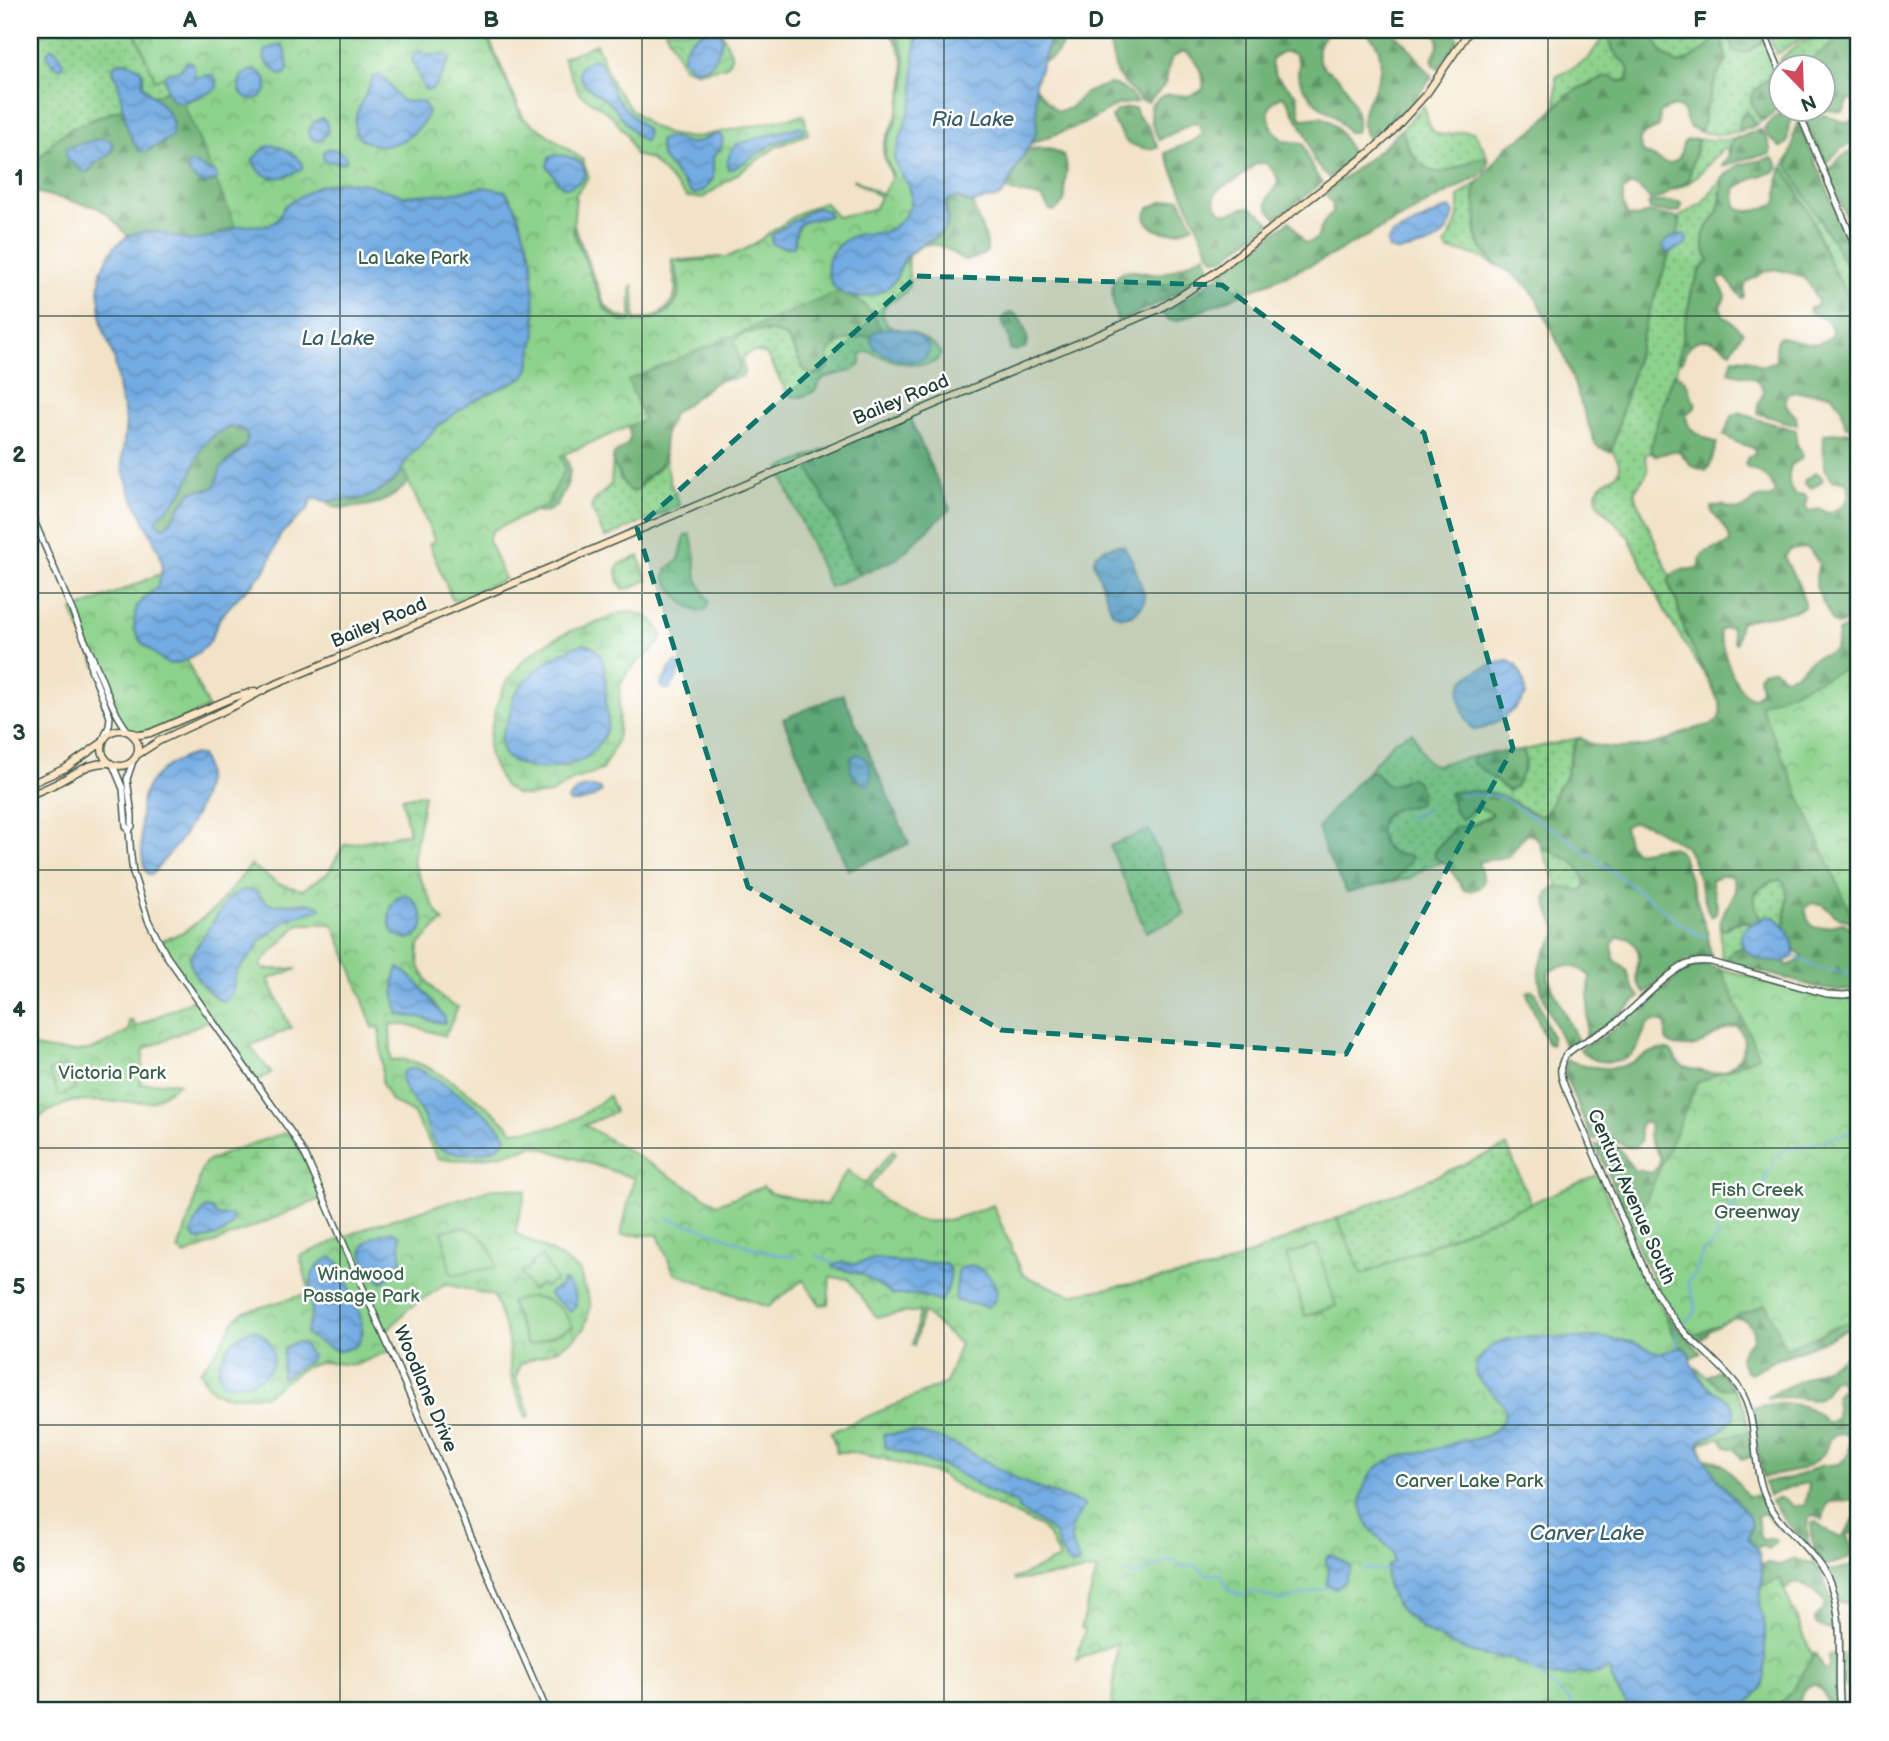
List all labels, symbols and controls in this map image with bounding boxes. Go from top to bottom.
text: A [182,6,198,34]
text: B [483,6,499,34]
text: C [785,6,801,34]
text: D [1088,6,1104,34]
text: E [1390,6,1405,34]
text: F [1693,6,1707,34]
north arrow [1766,52,1836,122]
text: N [1797,89,1819,116]
water label: Ria Lake [932,107,1014,132]
text: 1 [14,164,24,192]
park label: La Lake Park [358,247,469,270]
water label: La Lake [301,326,375,351]
street label: Bailey Road [850,370,952,430]
text: 2 [12,441,26,469]
street label: Bailey Road [328,593,430,653]
text: 3 [12,719,26,747]
text: 4 [12,996,26,1024]
park label: Victoria Park [58,1062,167,1085]
street label: Century Avenue South [1582,1106,1680,1288]
park label: Fish Creek Greenway [1711,1179,1804,1224]
park label: Windwood Passage Park [302,1263,420,1308]
text: 5 [12,1273,26,1301]
street label: Woodlane Drive [388,1322,462,1456]
park label: Carver Lake Park [1395,1470,1544,1493]
water label: Carver Lake [1530,1521,1644,1546]
text: 6 [12,1551,26,1579]

